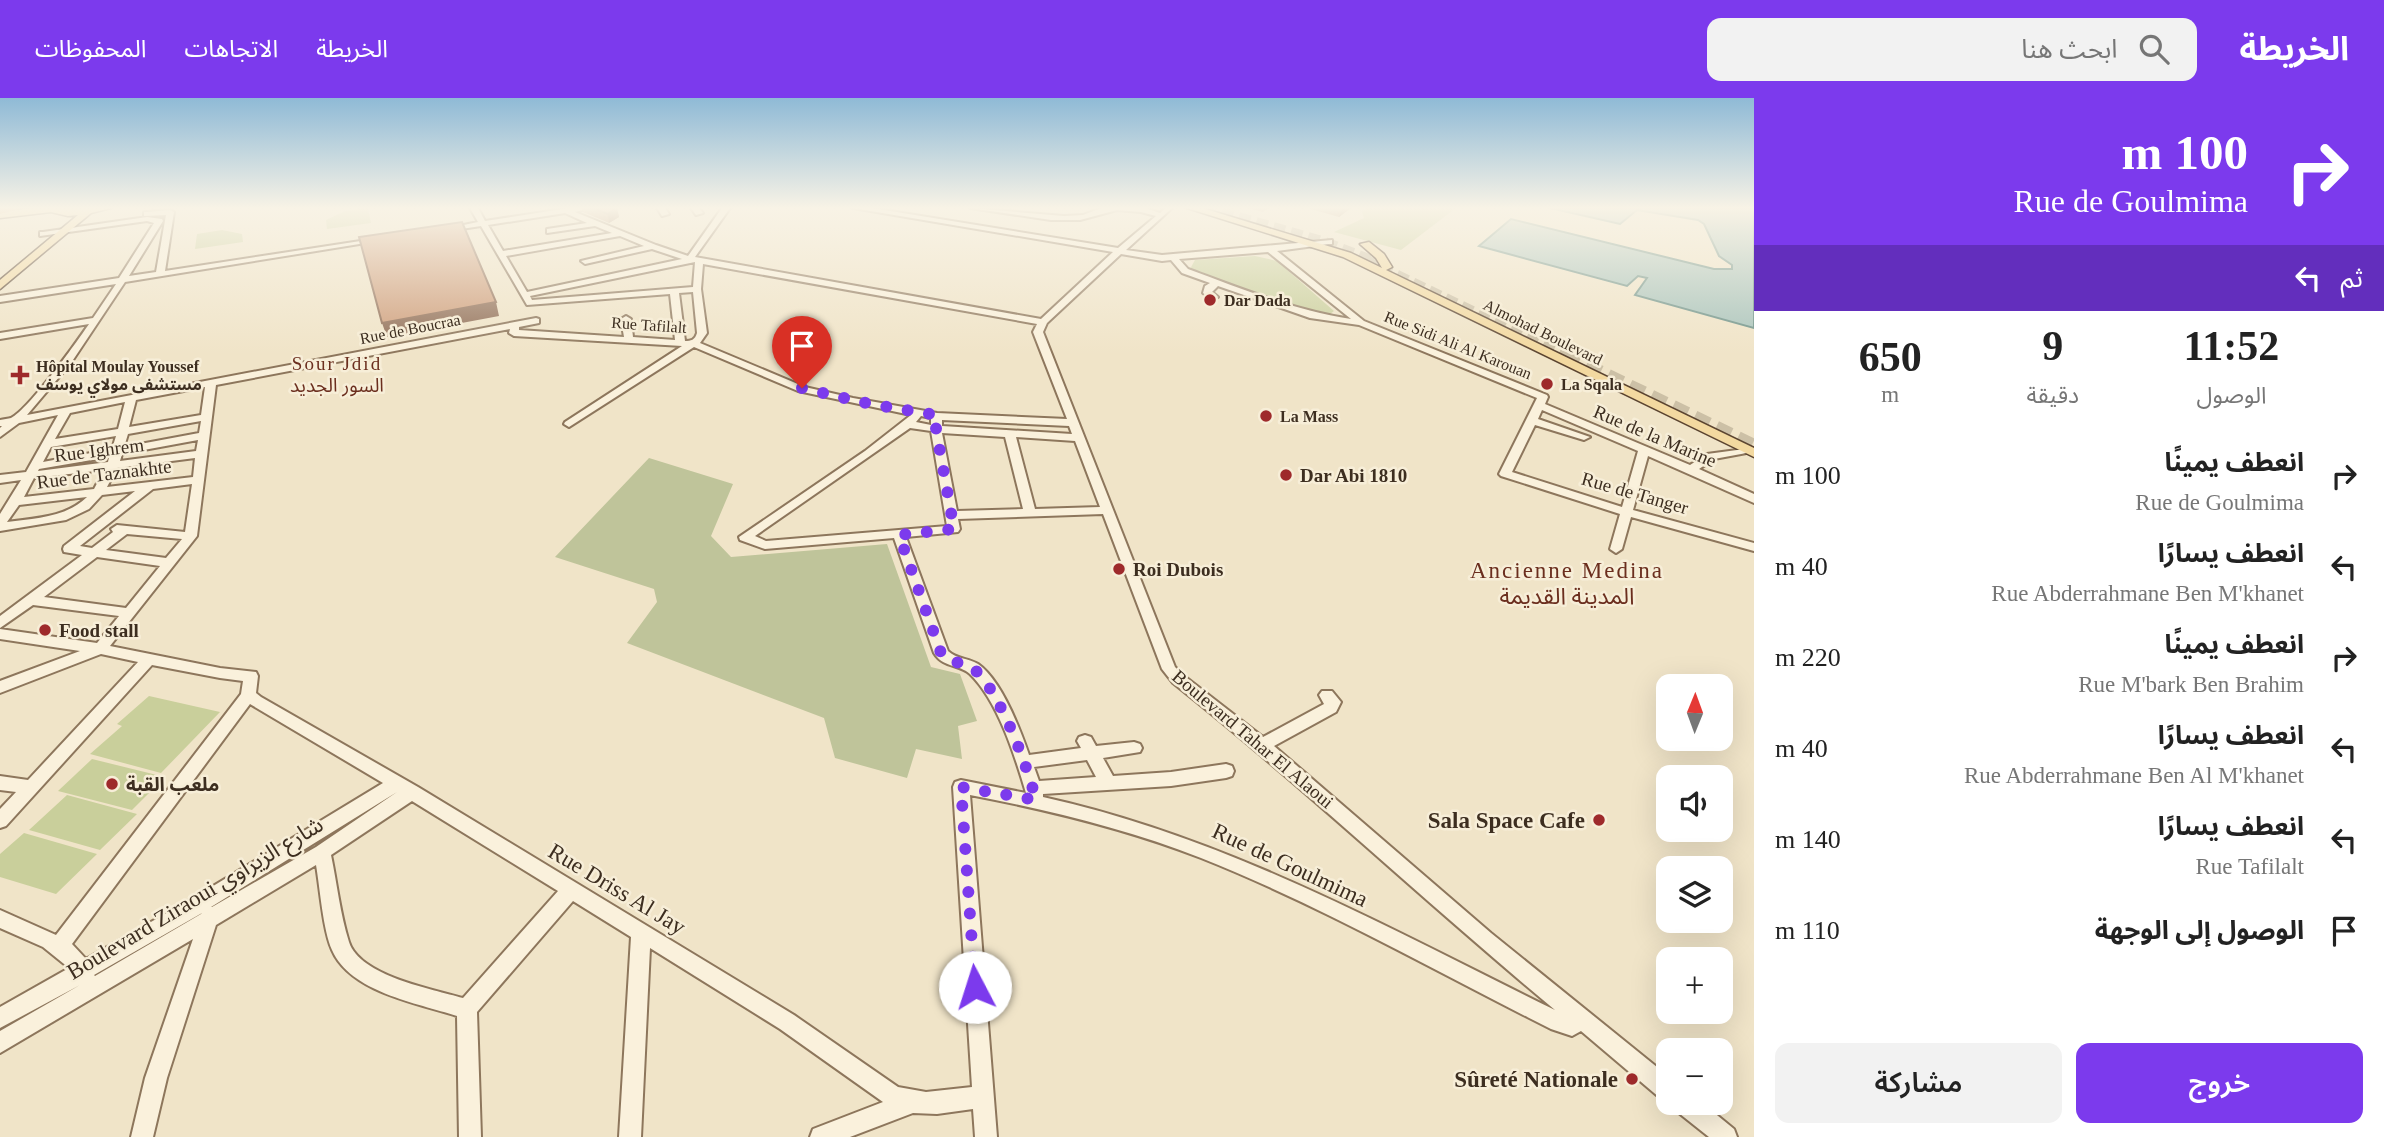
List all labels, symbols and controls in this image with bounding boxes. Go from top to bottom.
search box [1707,18,2197,81]
icon: search [2135,30,2173,68]
text: الخريطة [2239,31,2349,67]
text: ابحث هنا [2021,35,2117,64]
text: المحفوظات [35,36,146,62]
text: الاتجاهات [184,36,278,62]
text: الخريطة [316,36,388,62]
text: 100 m [2121,125,2248,180]
icon: right [2272,126,2363,217]
text: Rue de Goulmima [2013,183,2248,219]
icon: left [2289,259,2327,297]
text: ثم [2341,264,2363,293]
marker: Dar Dada [1202,292,1218,308]
place label: Dar Dada [1224,292,1291,309]
street label: Almohad Boulevard [1481,296,1605,368]
street label: Rue Sidi Ali Al Karouan [1382,308,1534,382]
street label: Rue de Boucraa [358,311,462,347]
street label: Rue Tafilalt [611,314,688,336]
pin [772,316,832,388]
text: 9 [2042,323,2063,369]
text: 11:52 [2184,323,2279,369]
icon: arrive [783,327,821,365]
text: 650 [1859,334,1922,380]
district label: Sour Jdid السور الجديد [290,353,384,397]
place label: Hôpital Moulay Youssef مستشفى مولاي يوسف [36,358,202,397]
marker: Hôpital Moulay Youssef مستشفى مولاي يوسف [10,365,30,385]
marker: La Sqala [1539,376,1555,392]
place label: La Sqala [1561,376,1622,394]
text: m [1881,382,1899,407]
text: دقيقة [2026,383,2079,408]
text: الوصول [2196,383,2266,408]
street label: Rue de la Marine [1590,401,1720,471]
marker: La Mass [1258,408,1274,424]
place label: La Mass [1280,408,1338,425]
street label: Rue Ighrem [53,434,145,466]
text: انعطف يمينًا [2165,448,2304,477]
street label: Rue de Taznakhte [35,455,173,493]
icon: right [2325,457,2363,495]
text: 100 m [1775,461,1841,490]
place label: Dar Abi 1810 [1300,465,1407,486]
marker: Dar Abi 1810 [1278,467,1294,483]
street label: Rue de Tanger [1579,468,1691,518]
text: Rue de Goulmima [2135,490,2304,515]
text: انعطف يسارًا [2158,539,2304,568]
icon: left [2325,548,2363,586]
text: 40 m [1775,552,1828,581]
district label: Ancienne Medina المدينة القديمة [1470,558,1664,609]
place label: Roi Dubois [1133,559,1223,580]
marker: Roi Dubois [1111,561,1127,577]
text: Rue Abderrahmane Ben M'khanet [1991,581,2304,606]
place label: Food stall [59,620,139,641]
marker: Food stall [37,622,53,638]
text: انعطف يمينًا [2165,630,2304,659]
icon: right [2325,639,2363,677]
text: 220 m [1775,643,1841,672]
street label: Boulevard Tahar El Alaoui [1168,666,1338,812]
text: Rue M'bark Ben Brahim [2078,672,2304,697]
north arrow [1656,674,1732,751]
map controls [1656,674,1733,1115]
text: انعطف يسارًا [2158,721,2304,750]
icon: left [2325,730,2363,768]
text: 40 m [1775,734,1828,763]
text: Rue Abderrahmane Ben Al M'khanet [1964,763,2304,788]
button: sound [1656,765,1733,842]
place label: ملعب القبة [126,774,219,795]
marker: ملعب القبة [104,776,120,792]
place label: Sala Space Cafe [1428,808,1585,833]
street label: Boulevard Ziraoui شارع الزيراوي [63,812,330,988]
marker: Sala Space Cafe [1591,812,1607,828]
text: انعطف يسارًا [2158,812,2304,841]
street label: Rue de Goulmima [1208,818,1372,912]
icon: left [2325,821,2363,859]
text: 140 m [1775,825,1841,854]
street label: Rue Driss Al Jay [544,838,690,940]
text: Rue Tafilalt [2196,854,2304,879]
button: layers [1656,856,1733,933]
icon: arrive [2325,912,2363,950]
text: 110 m [1775,916,1840,945]
text: الوصول إلى الوجهة [2095,916,2304,945]
button: + [1656,947,1733,1024]
position arrow [938,950,1012,1024]
button: − [1656,1038,1733,1115]
button: مشاركة [1775,1043,2062,1123]
button: خروج [2076,1043,2363,1123]
place label: Sûreté Nationale [1454,1067,1618,1092]
marker: Sûreté Nationale [1624,1071,1640,1087]

